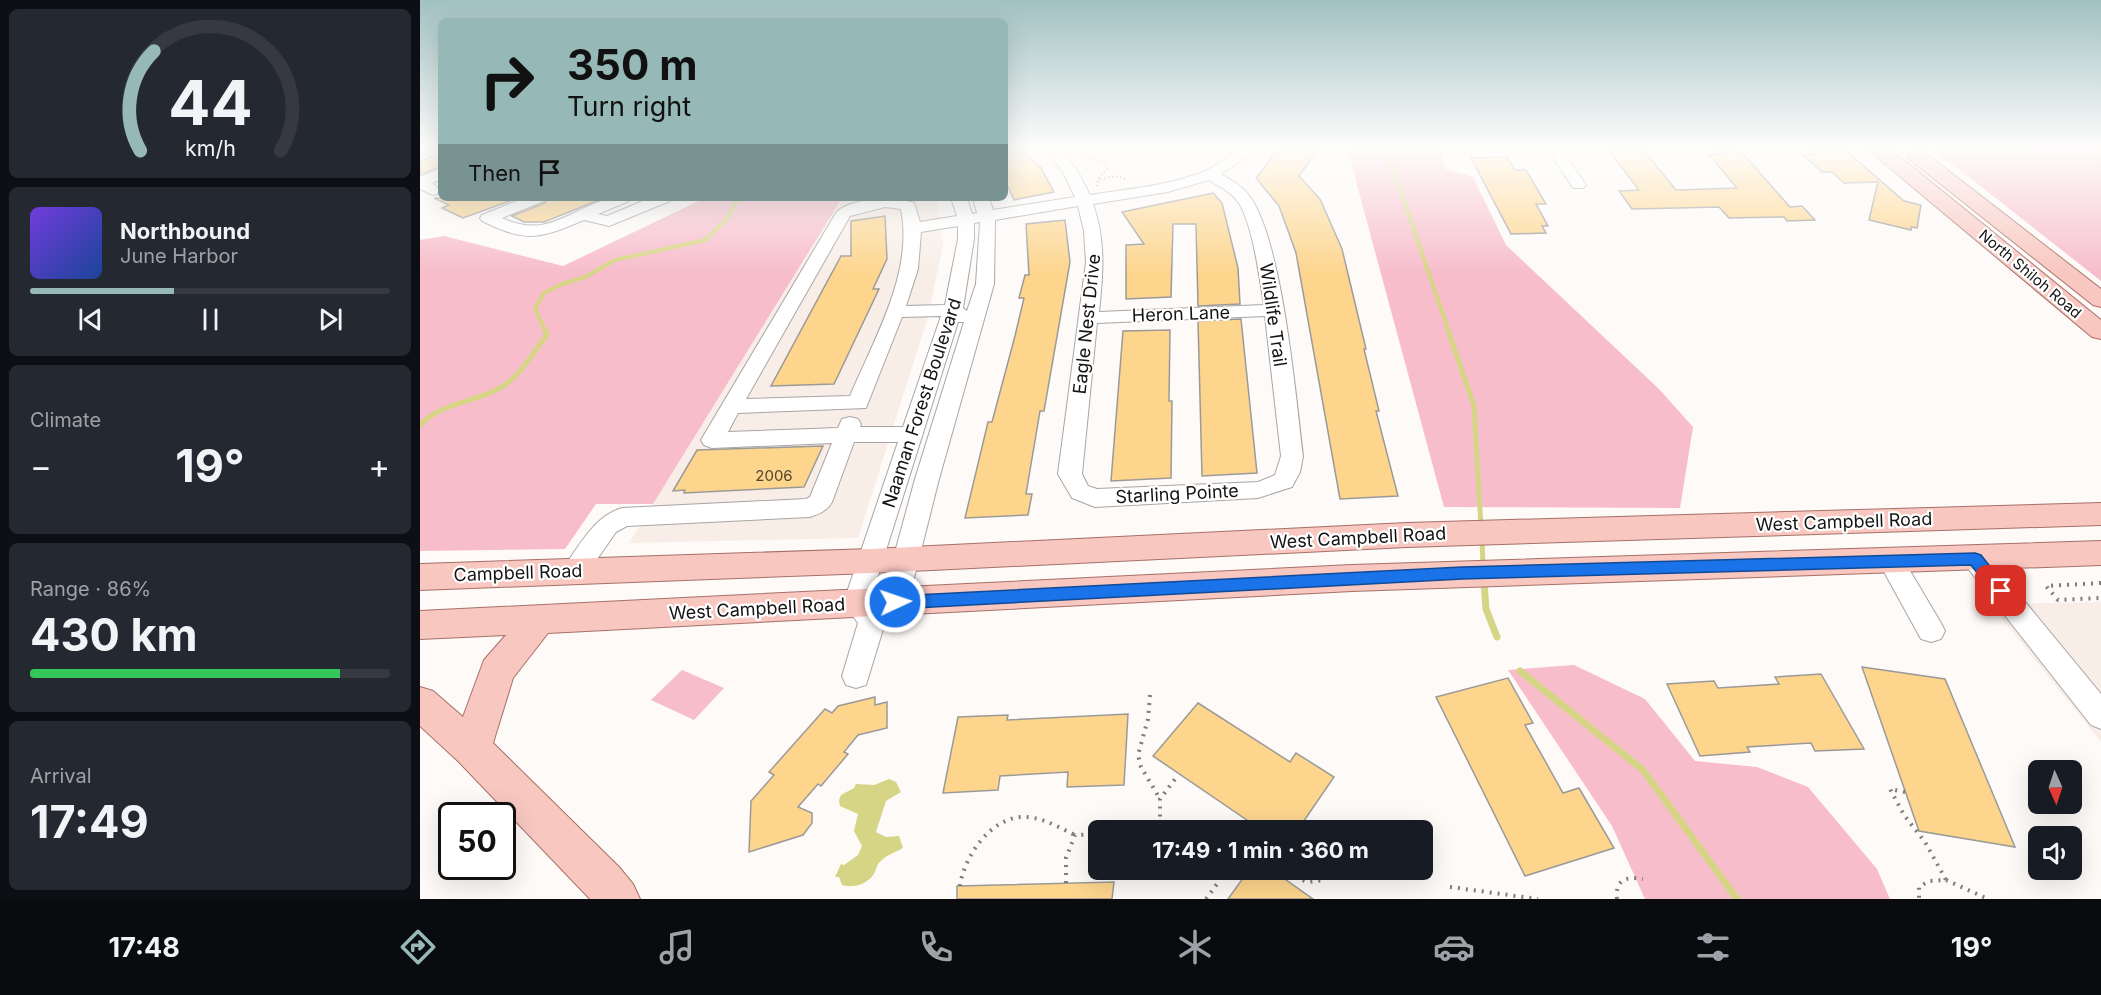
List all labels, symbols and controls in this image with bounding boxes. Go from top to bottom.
text: 350 m [567,39,698,90]
icon: right [468,42,546,120]
text: 44 [168,65,252,140]
text: Turn right [567,90,691,123]
text: km/h [185,135,235,161]
icon: arrive [533,156,566,189]
text: Then [468,160,521,186]
text: Northbound [120,218,250,244]
street label: North Shiloh Road [1975,225,2086,322]
text: June Harbor [120,244,238,268]
street label: Eagle Nest Drive [1069,253,1104,395]
street label: Wildlife Trail [1256,262,1291,368]
street label: Naaman Forest Boulevard [878,296,965,510]
street label: Heron Lane [1132,301,1230,326]
icon: previous [74,303,107,336]
icon: pause [194,303,227,336]
icon: next [314,303,347,336]
text: Climate [30,408,101,432]
text: 19° [175,438,245,493]
text: − [30,446,52,486]
text: + [368,446,390,486]
house number: 2006 [755,466,793,485]
street label: Starling Pointe [1115,480,1239,507]
street label: West Campbell Road [1755,508,1933,535]
street label: West Campbell Road [1269,522,1447,553]
street label: Campbell Road [453,560,583,585]
pin [1975,565,2026,616]
position arrow [863,570,927,634]
icon: arrive [1984,574,2017,607]
text: Range · 86% [30,577,151,601]
street label: West Campbell Road [668,593,846,624]
text: 430 km [30,607,198,662]
north arrow [2028,760,2082,814]
map controls [2028,760,2082,880]
text: Arrival [30,764,92,788]
text: 17:49 [30,794,149,849]
speed limit sign: 50 [438,802,516,880]
button: sound [2028,826,2082,880]
text: 17:49 · 1 min · 360 m [1152,837,1369,863]
icon: directions [397,926,439,968]
icon: music [656,926,698,968]
icon: phone [915,926,957,968]
icon: climate [1174,926,1216,968]
icon: car [1433,926,1475,968]
icon: filters [1692,926,1734,968]
text: 17:48 [109,931,180,964]
text: 19° [1951,931,1992,964]

